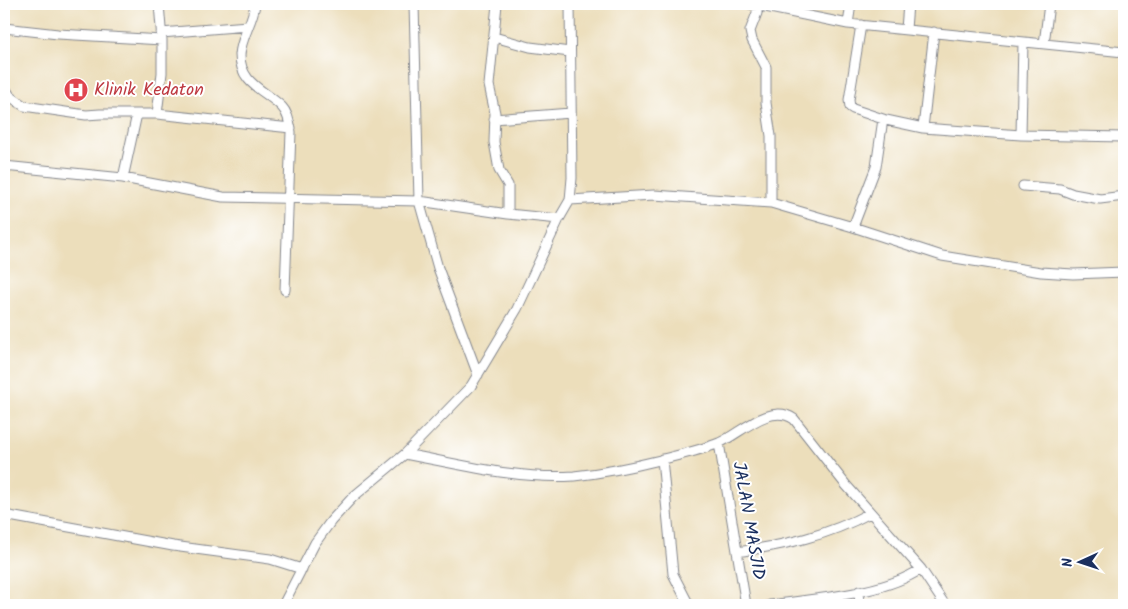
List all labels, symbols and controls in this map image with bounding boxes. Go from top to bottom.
place label: Klinik Kedaton [94,76,204,105]
hospital icon: Klinik Kedaton [63,77,89,103]
street label: JALAN MASJID [723,459,773,583]
north arrow [1056,536,1106,586]
text: N [1057,557,1079,568]

